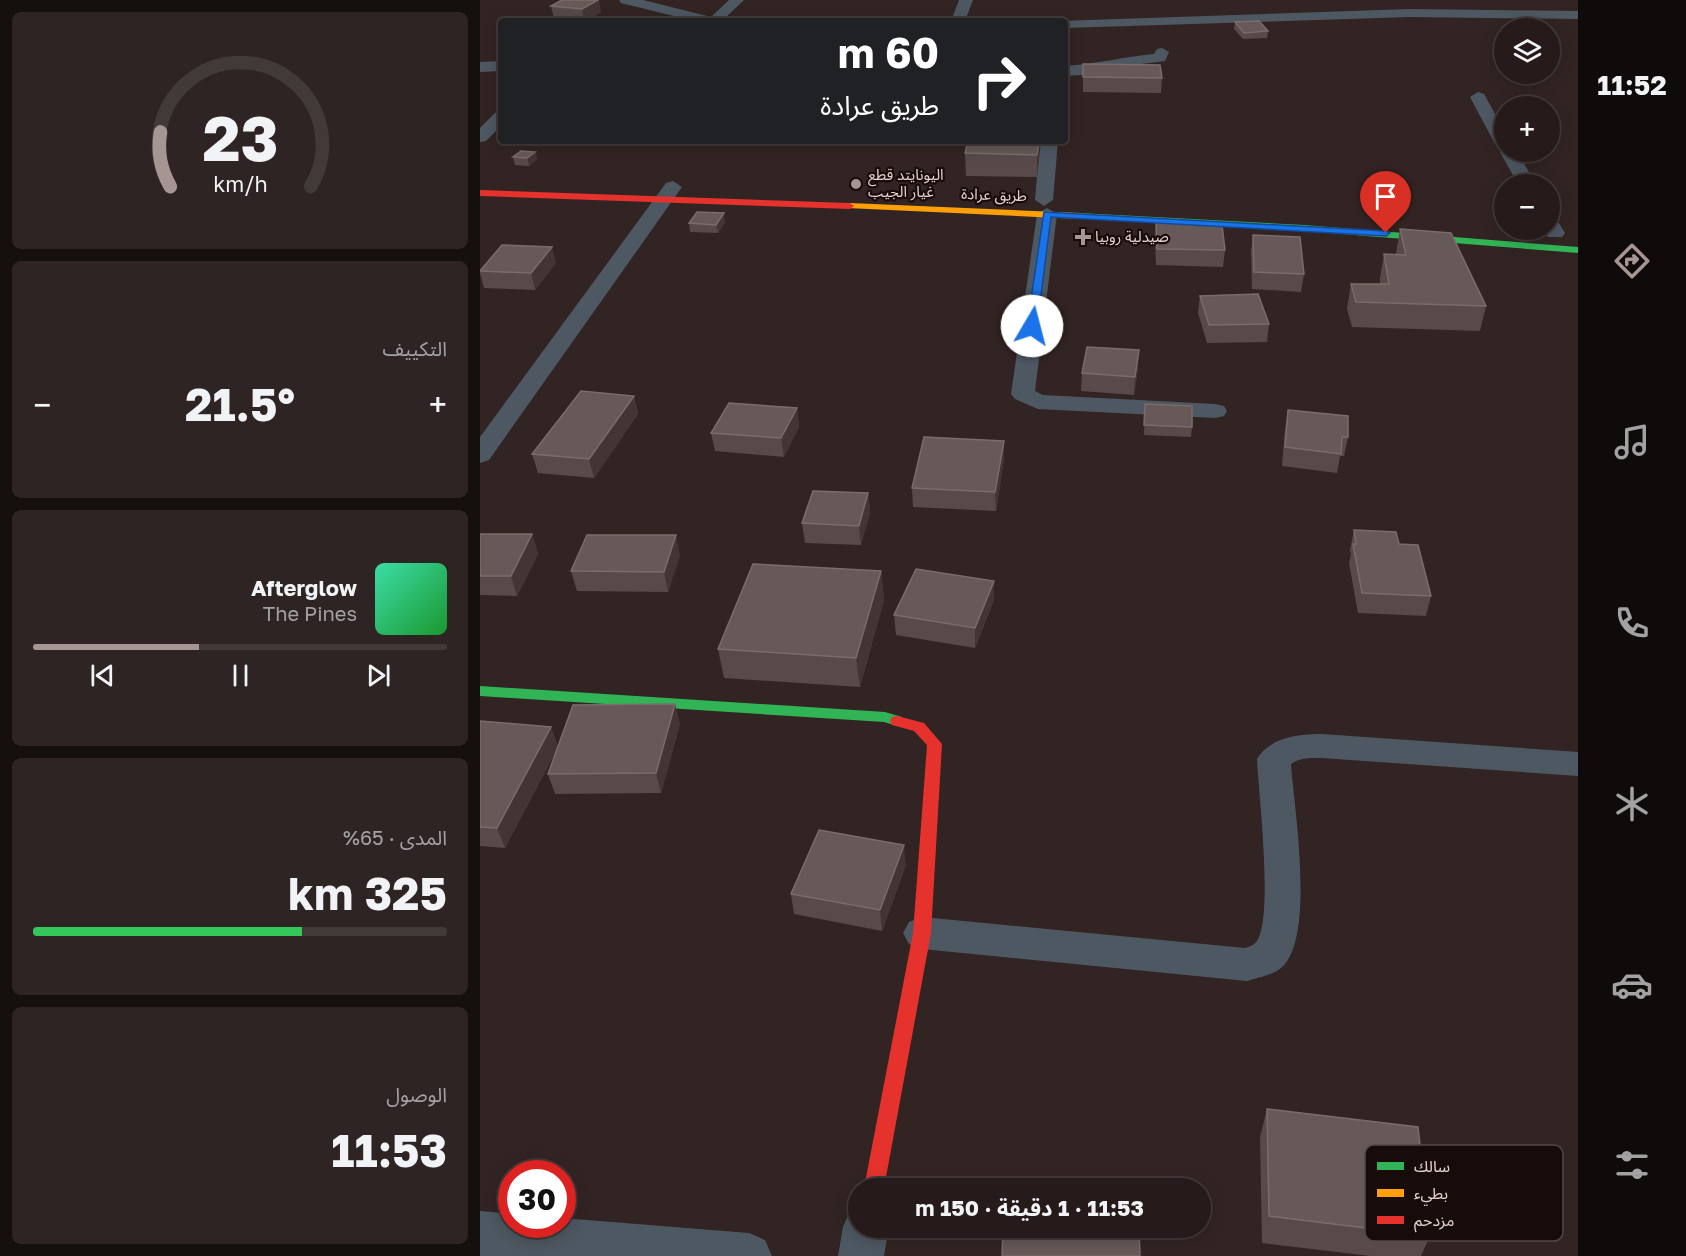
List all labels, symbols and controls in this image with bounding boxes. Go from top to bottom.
map controls [1494,18,1560,240]
button: layers [1494,18,1560,84]
text: 60 m [838,27,939,77]
icon: right [960,42,1038,120]
text: 11:52 [1597,69,1667,101]
text: طريق عرادة [820,89,939,121]
button: + [1494,96,1560,162]
text: 23 [202,101,278,176]
place label: اليونايتد قطع غيار الجيب [868,165,944,201]
pin [1360,171,1411,233]
text: km/h [213,172,267,198]
button: − [1494,174,1560,240]
marker: اليونايتد قطع غيار الجيب [849,177,863,191]
icon: arrive [1369,180,1402,213]
street label: طريق عرادة [961,184,1027,206]
place label: صيدلية روبيا [1095,227,1169,246]
marker: صيدلية روبيا [1076,230,1090,244]
icon: directions [1611,240,1653,282]
position arrow [1000,294,1064,358]
text: التكييف [383,336,447,360]
text: 21.5° [185,377,295,431]
text: − [33,385,51,424]
text: + [429,385,447,424]
icon: music [1611,421,1653,463]
text: Afterglow [251,574,357,601]
text: The Pines [263,601,357,625]
icon: phone [1611,602,1653,644]
icon: previous [86,659,119,692]
icon: pause [224,659,257,692]
icon: next [362,659,395,692]
icon: climate [1611,783,1653,825]
text: المدى · 65% [343,825,447,849]
text: 325 km [288,866,447,920]
icon: car [1611,964,1653,1006]
text: الوصول [386,1082,447,1106]
text: 11:53 [331,1123,447,1177]
icon: filters [1611,1144,1653,1186]
legend [1365,1145,1563,1241]
text: سالك [1414,1156,1450,1176]
speed limit sign: 30 [498,1160,576,1238]
text: بطيء [1414,1183,1448,1206]
text: 11:53 · 1 دقيقة · 150 m [915,1194,1144,1221]
text: مزدحم [1414,1210,1454,1233]

